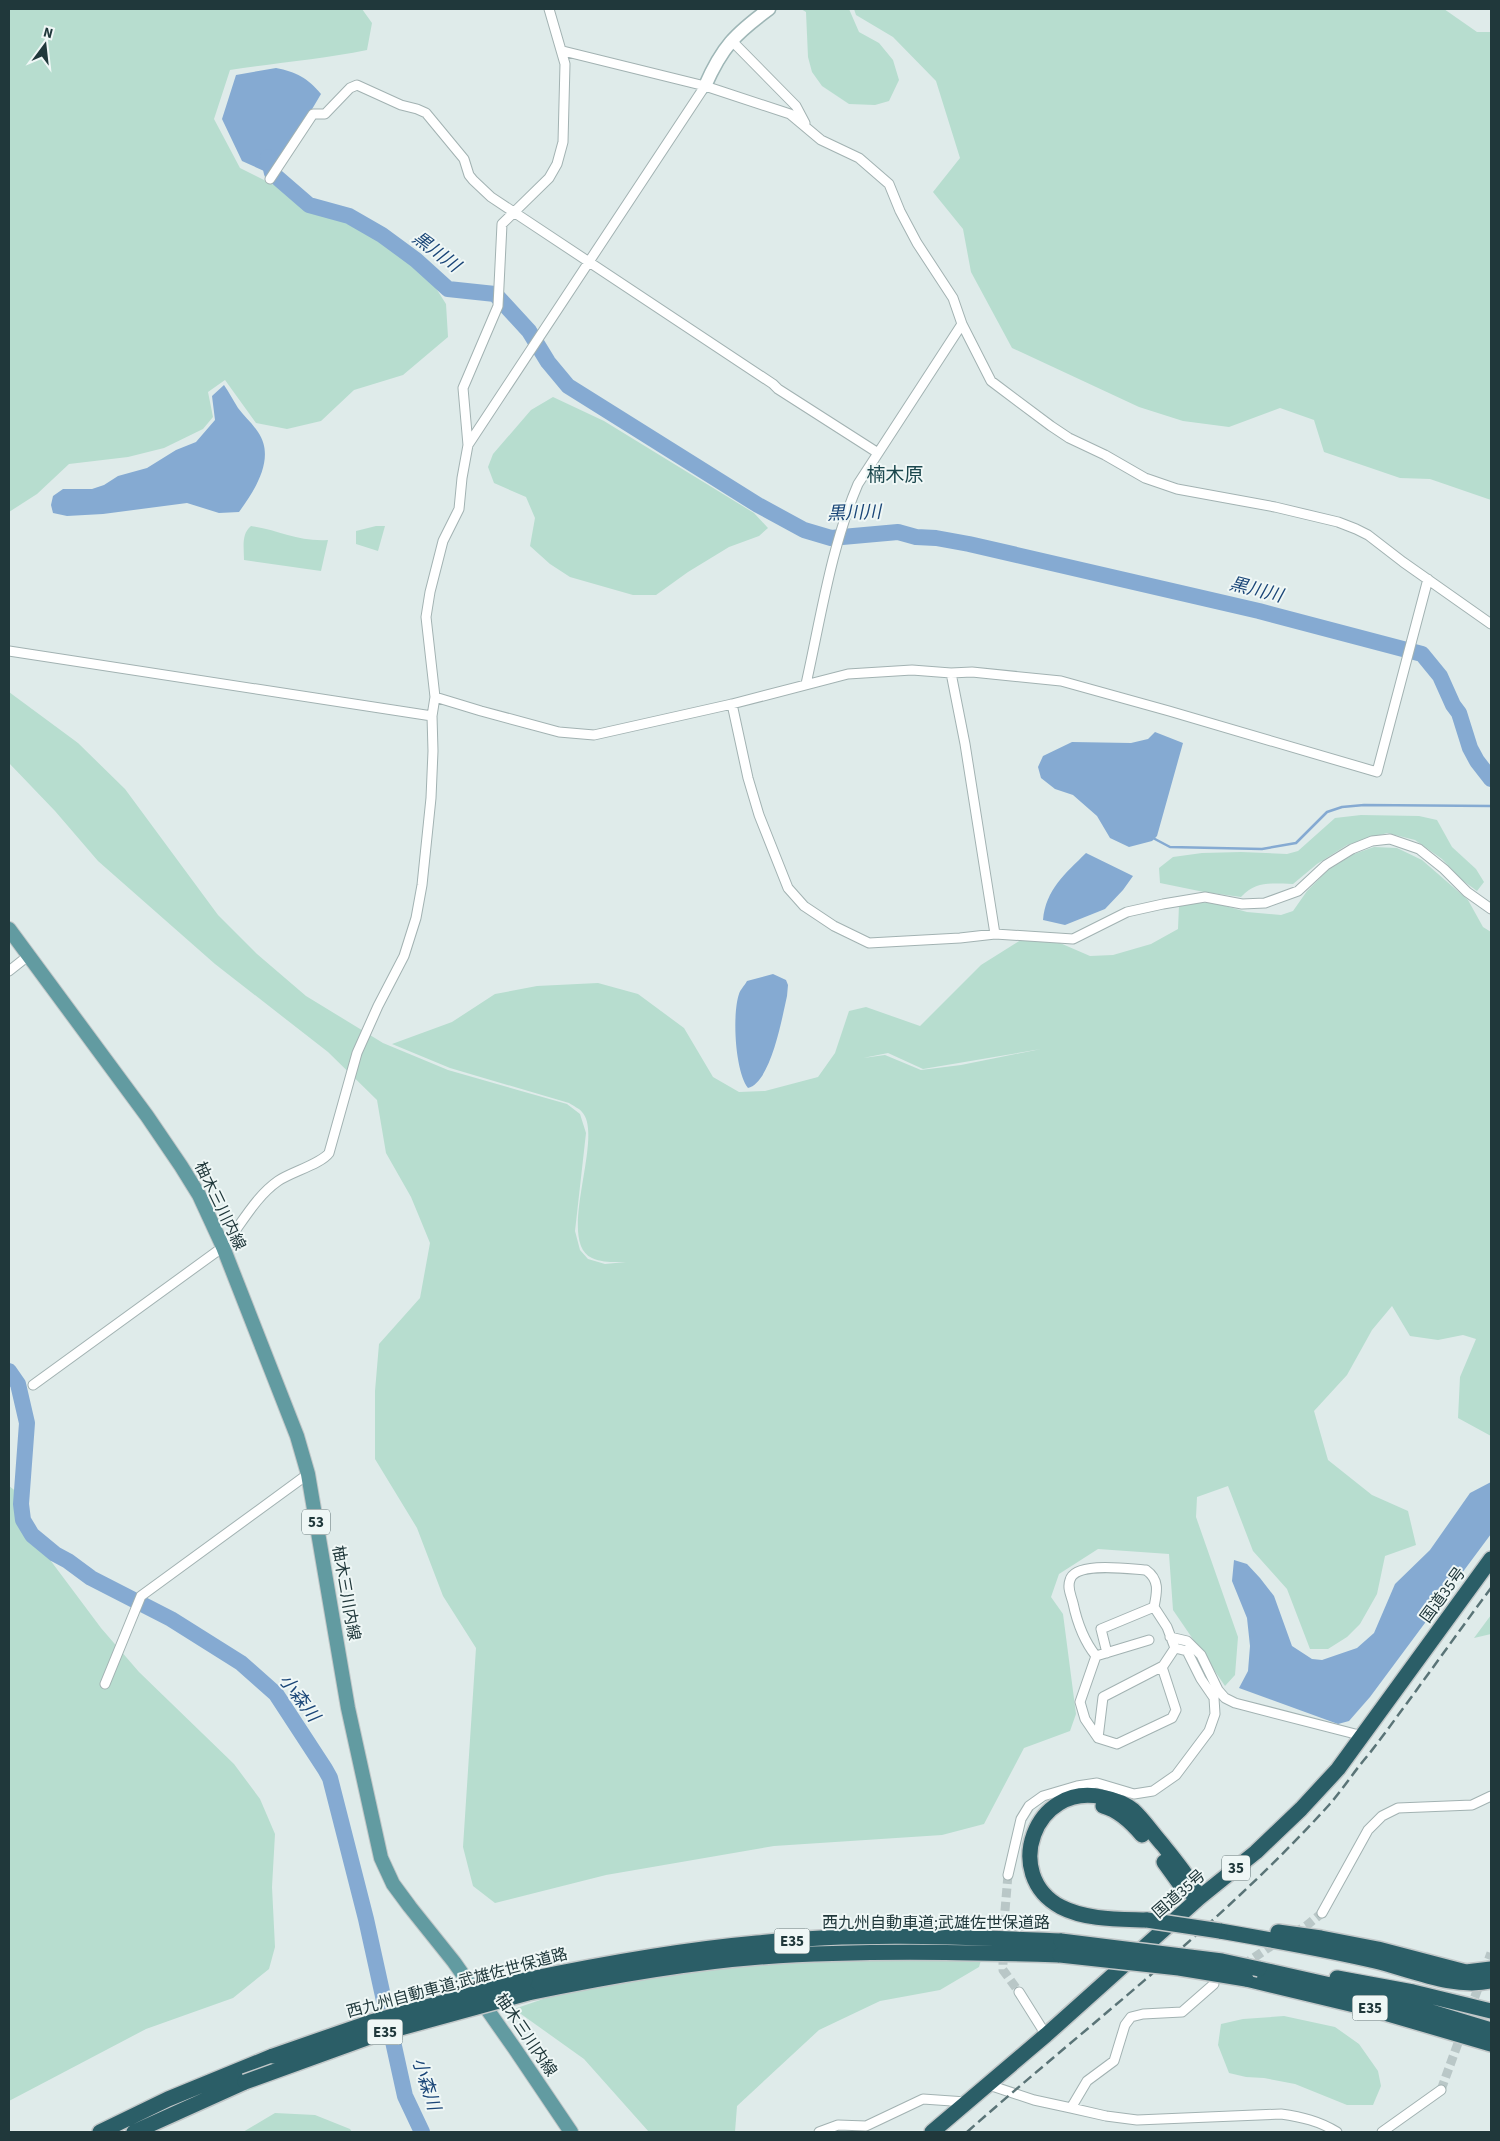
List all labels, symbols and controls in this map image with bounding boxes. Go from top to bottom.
north arrow [20,20,70,70]
text: N [41,23,55,44]
water label: 黒川川 [407,226,467,279]
district label: 楠木原 [866,462,924,489]
water label: 黒川川 [827,499,883,526]
water label: 黒川川 [1227,571,1287,609]
street label: 柚木三川内線 [189,1158,251,1254]
road number: 53 [302,1510,330,1534]
street label: 柚木三川内線 [327,1544,365,1642]
street label: 国道35号 [1415,1563,1471,1627]
water label: 小森川 [273,1669,326,1729]
road number: 35 [1222,1856,1250,1880]
street label: 国道35号 [1148,1865,1210,1923]
street label: 西九州自動車道;武雄佐世保道路 [822,1912,1050,1934]
road number: E35 [774,1928,810,1954]
street label: 西九州自動車道;武雄佐世保道路 [344,1943,570,2023]
street label: 柚木三川内線 [490,1989,562,2081]
road number: E35 [1352,1996,1388,2020]
road number: E35 [368,2020,402,2044]
water label: 小森川 [406,2054,447,2115]

